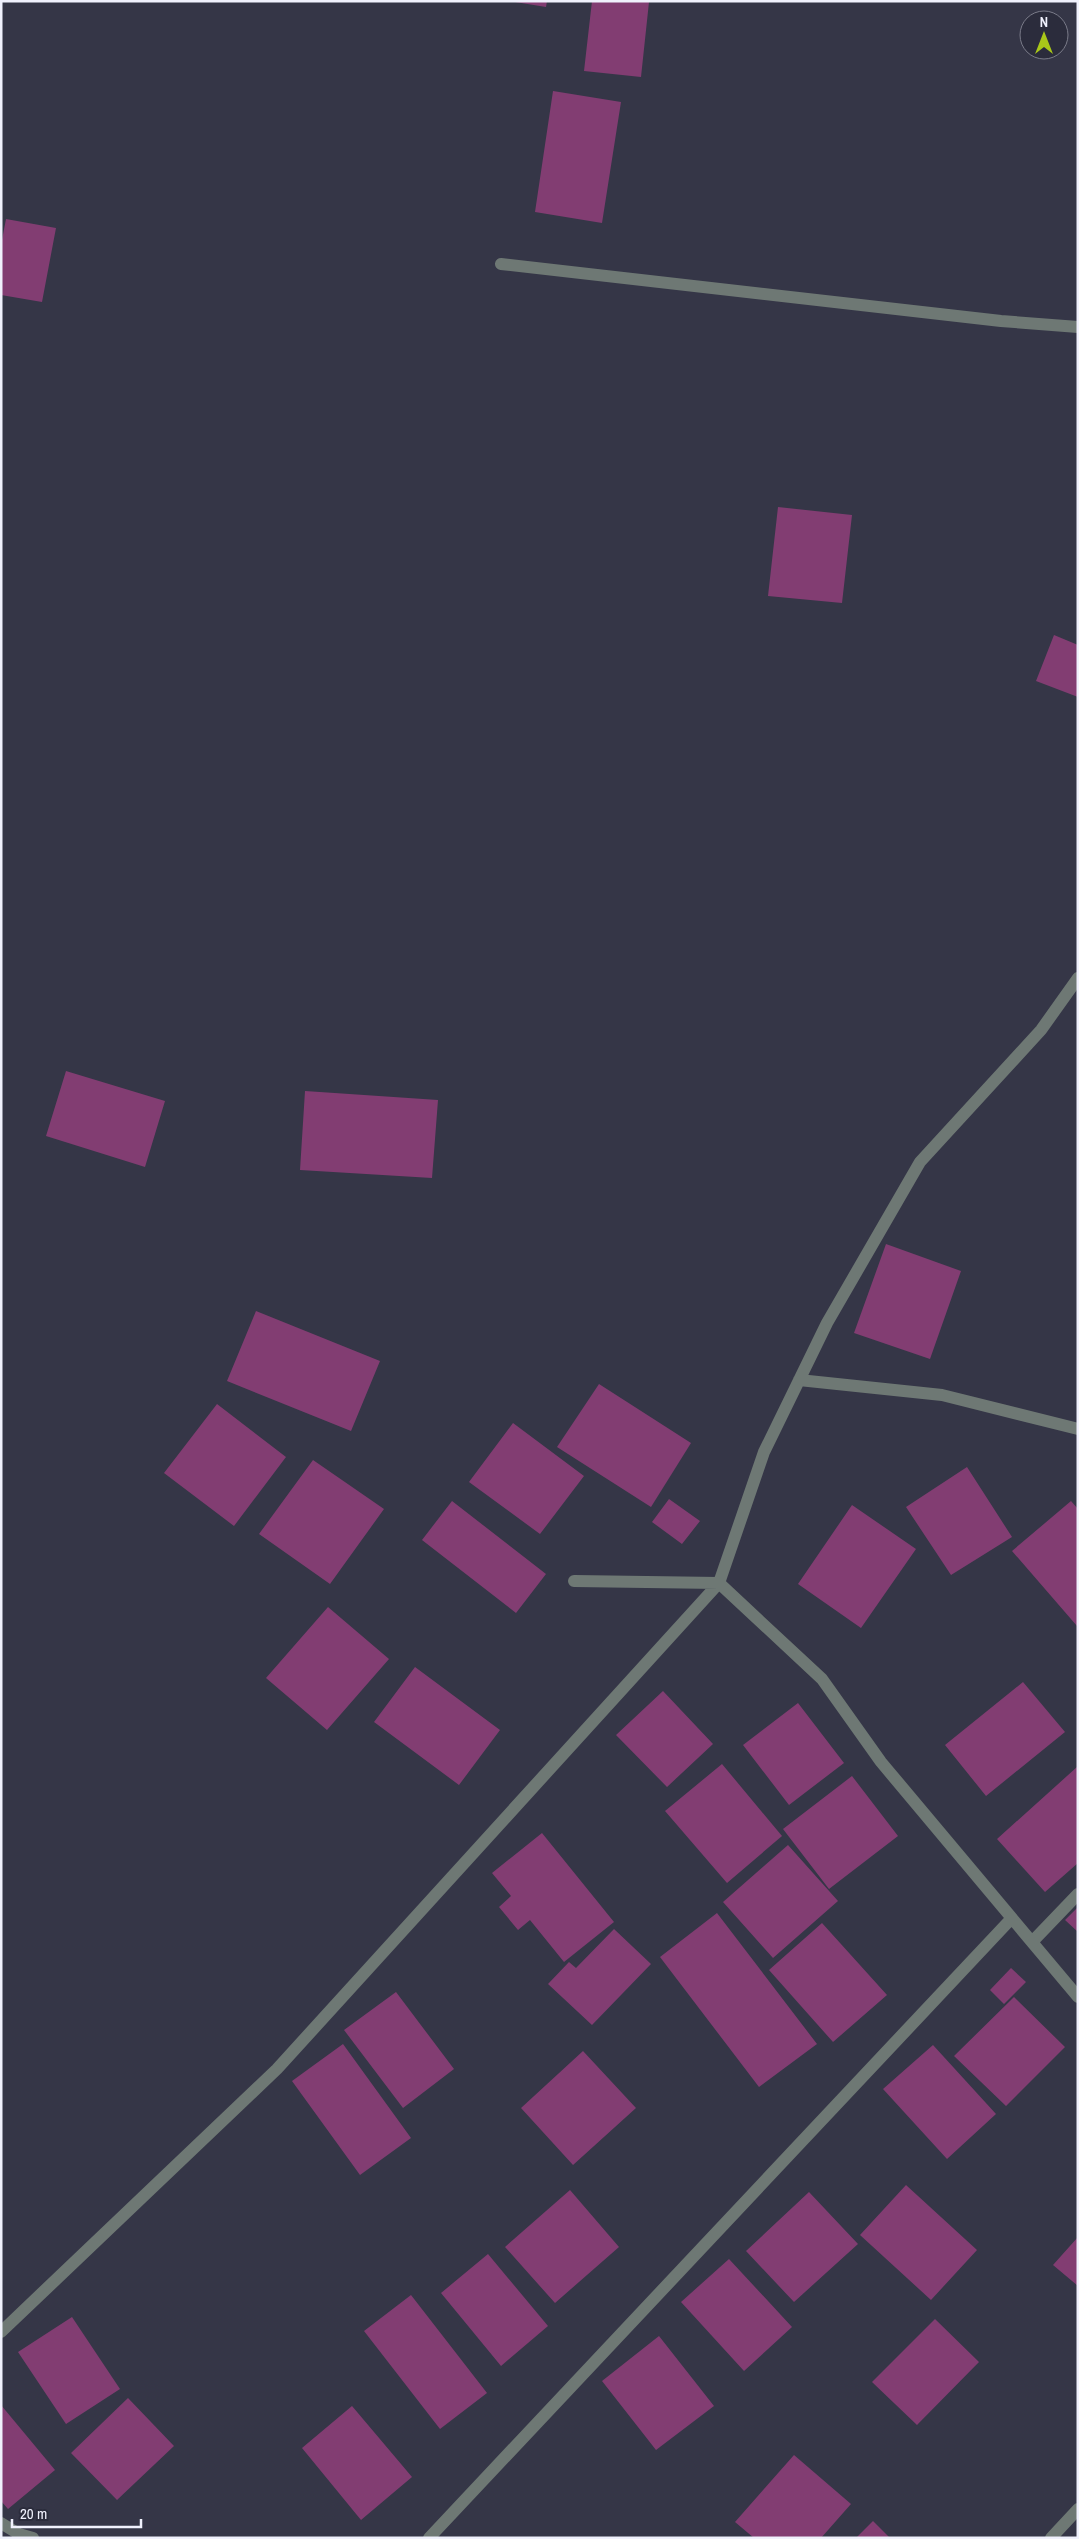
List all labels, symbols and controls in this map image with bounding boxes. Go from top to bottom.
north arrow [1019,10,1069,60]
text: N [1040,13,1048,31]
scale bar [12,2496,141,2528]
text: 20 m [20,2503,47,2524]

